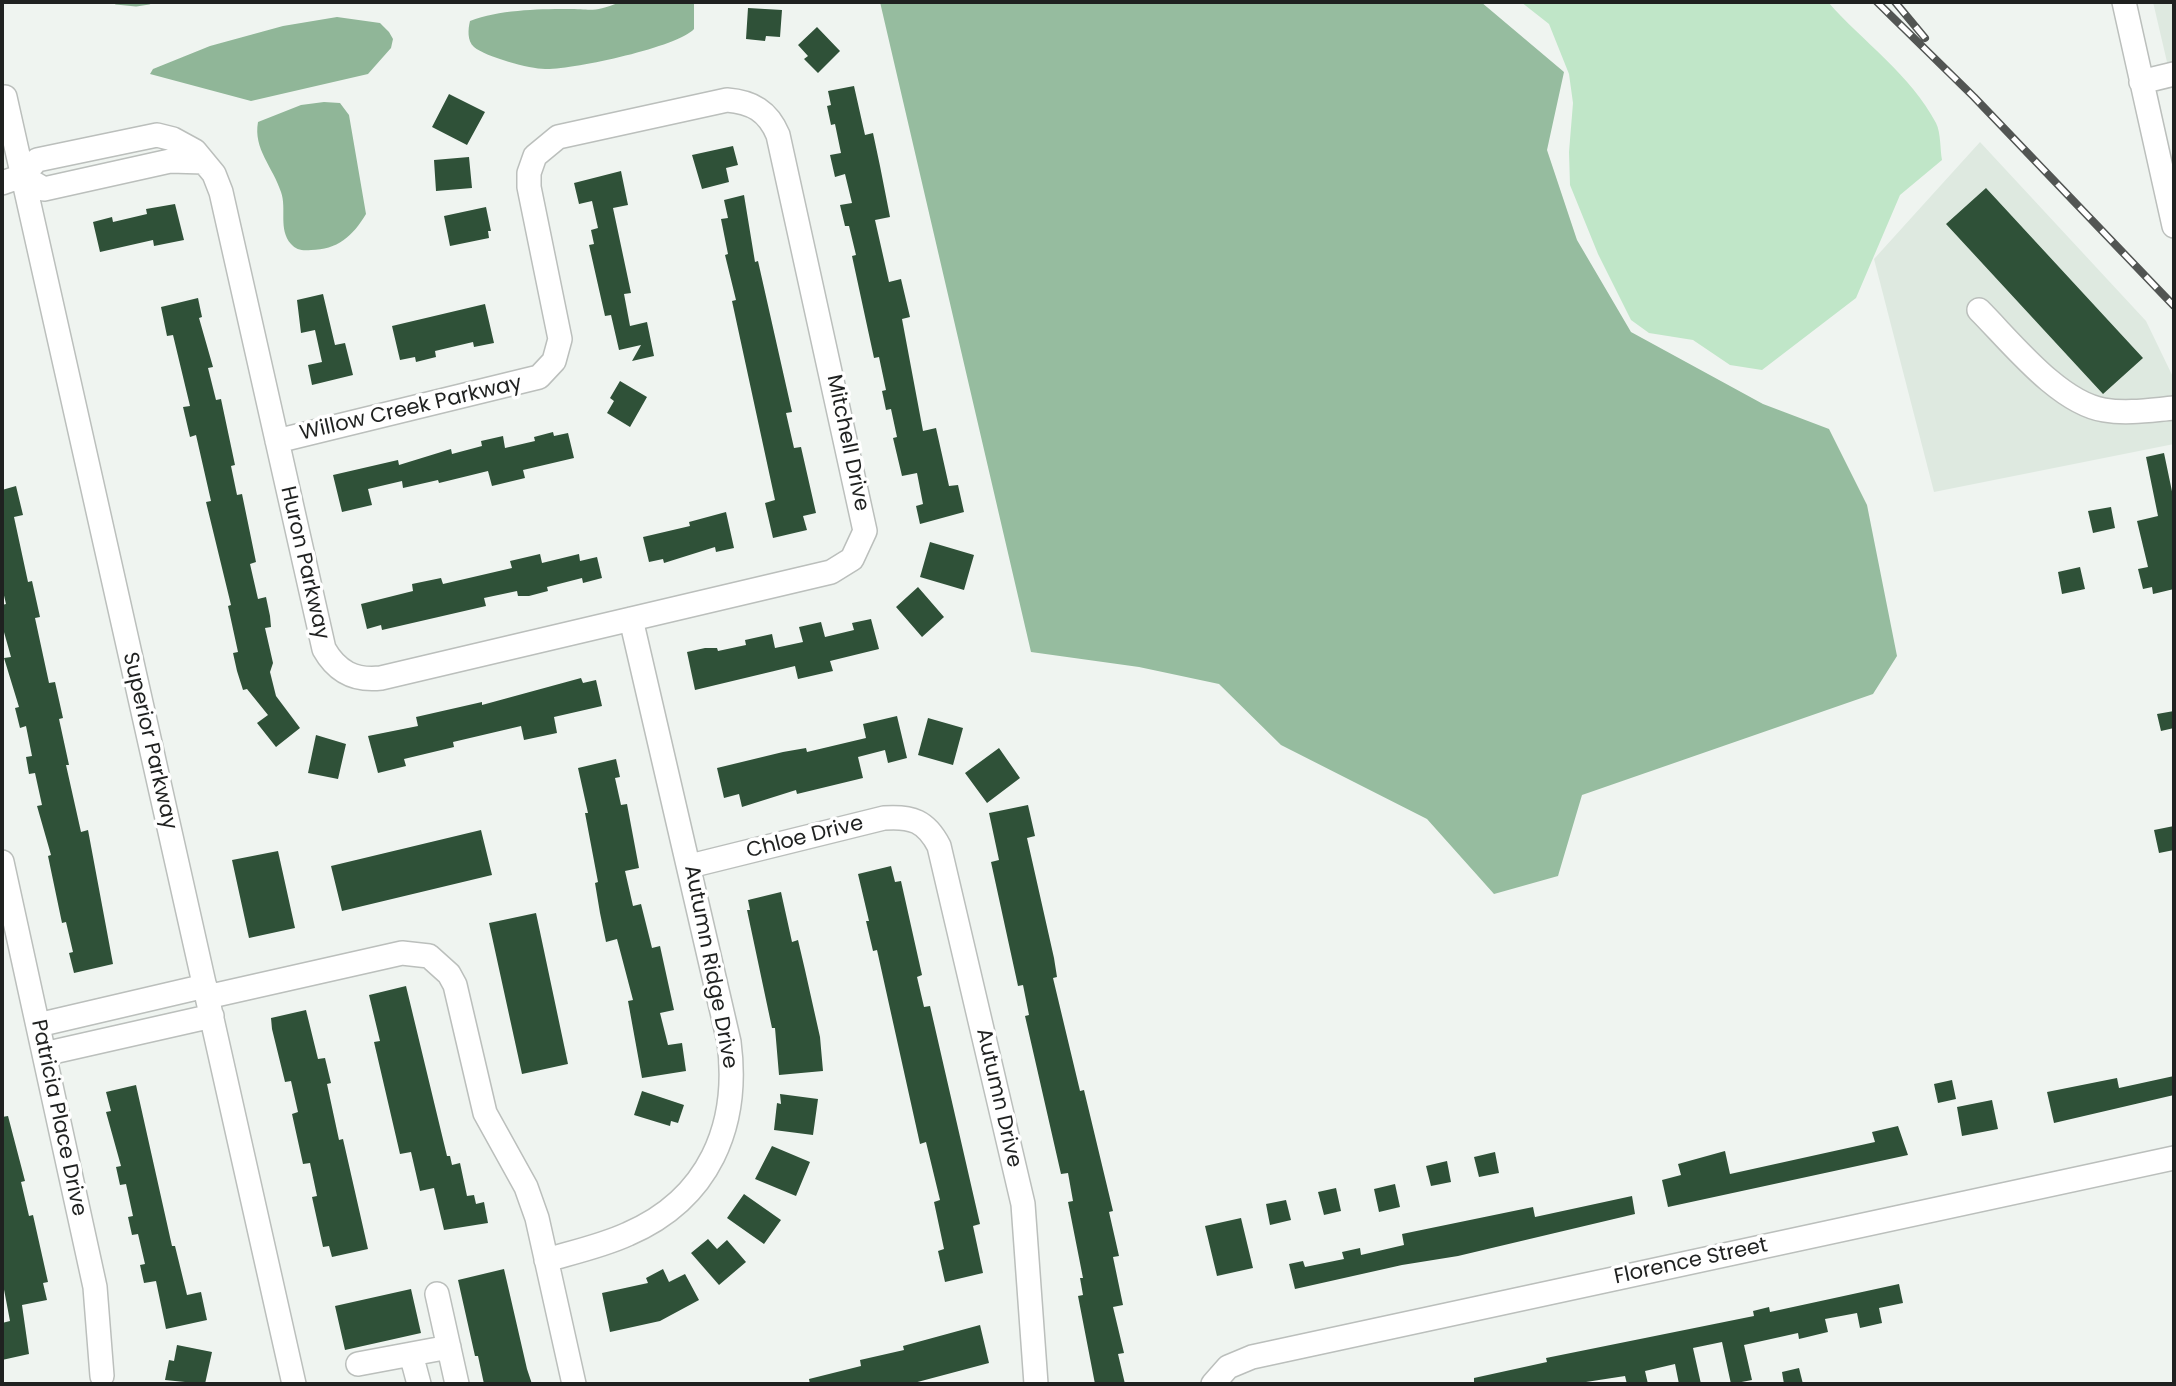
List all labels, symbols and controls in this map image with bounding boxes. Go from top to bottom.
street label: Willow Creek Parkway [298,371,524,447]
street label: Mitchell Drive [820,373,874,513]
street label: Huron Parkway [274,484,334,642]
street label: Superior Parkway [116,650,182,832]
street label: Chloe Drive [744,811,866,865]
street label: Autumn Ridge Drive [678,863,742,1071]
street label: Patricia Place Drive [25,1017,91,1219]
street label: Autumn Drive [970,1026,1026,1170]
street label: Florence Street [1612,1233,1770,1291]

